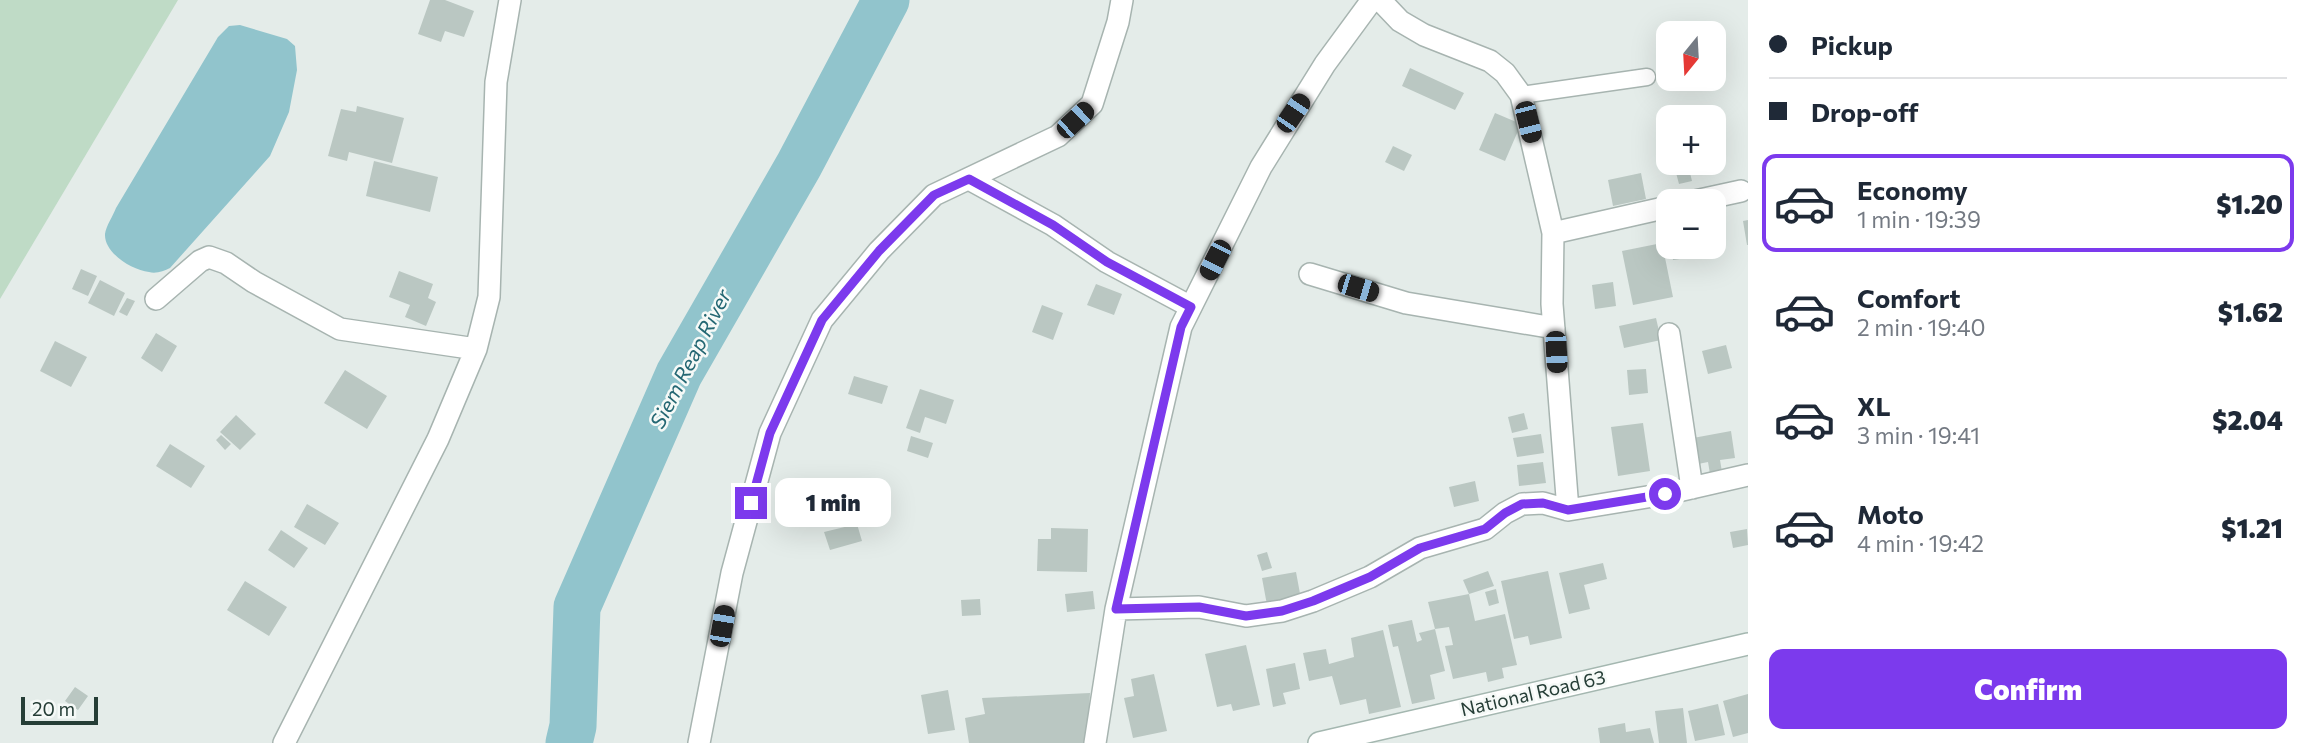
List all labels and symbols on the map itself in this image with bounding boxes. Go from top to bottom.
north arrow [1656,21,1726,91]
car [1273,90,1314,136]
car [1053,98,1098,142]
car [1513,99,1544,145]
car [1197,237,1234,283]
car [1335,272,1382,304]
water label: Siem Reap River [644,284,736,432]
car [1545,330,1568,374]
callout: 1 min [776,478,891,528]
route start [1649,478,1681,510]
route end [735,487,767,519]
car [709,603,736,649]
street label: National Road 63 [1458,665,1608,720]
scale bar [21,694,98,726]

